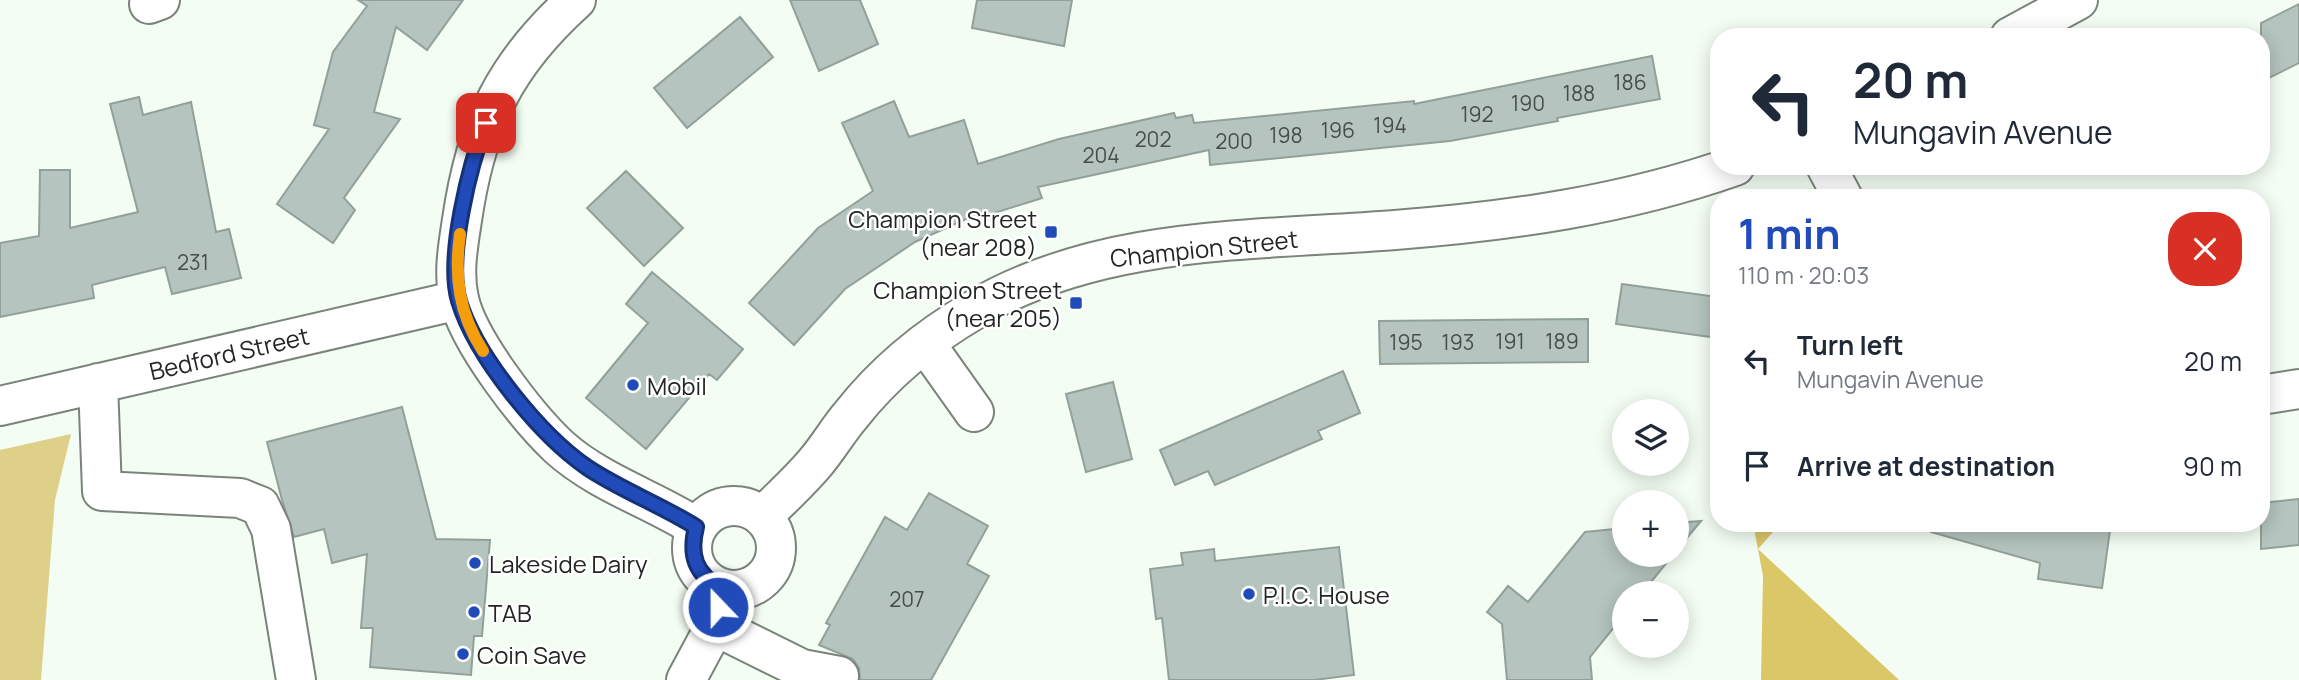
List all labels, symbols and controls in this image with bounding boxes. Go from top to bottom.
text: 20 m [1853,46,1968,113]
icon: left [1738,56,1829,147]
house number: 186 [1613,68,1647,96]
house number: 188 [1563,79,1595,107]
house number: 190 [1511,89,1545,117]
pin [456,93,516,153]
house number: 192 [1460,100,1494,128]
icon: arrive [467,104,505,142]
text: Mungavin Avenue [1853,110,2113,154]
house number: 194 [1373,111,1407,139]
house number: 196 [1321,116,1355,144]
house number: 198 [1269,121,1303,149]
house number: 202 [1135,125,1171,153]
house number: 200 [1215,127,1253,155]
house number: 204 [1082,141,1120,169]
place label: Champion Street (near 208) [848,202,1037,263]
text: 1 min [1738,204,1841,262]
button: close [2168,212,2242,286]
street label: Champion Street [1108,222,1300,274]
marker: Champion Street (near 208) [1043,224,1059,240]
house number: 231 [177,248,209,276]
text: 110 m · 20:03 [1738,259,1869,291]
place label: Champion Street (near 205) [873,273,1062,334]
marker: Champion Street (near 205) [1068,295,1084,311]
street label: Bedford Street [146,319,312,387]
house number: 191 [1495,327,1525,355]
house number: 189 [1545,327,1579,355]
text: Turn left [1797,327,1904,363]
house number: 195 [1389,328,1423,356]
house number: 193 [1442,328,1474,356]
icon: left [1738,342,1776,380]
text: 20 m [2184,343,2242,379]
text: Mungavin Avenue [1797,363,1984,395]
place label: Mobil [647,369,707,402]
marker: Mobil [625,377,641,393]
map controls [1612,399,1689,658]
button: layers [1612,399,1689,476]
icon: arrive [1738,447,1776,485]
text: Arrive at destination [1797,448,2055,484]
text: 90 m [2183,448,2242,484]
button: + [1612,490,1689,567]
place label: Lakeside Dairy [489,547,648,580]
marker: Lakeside Dairy [467,555,483,571]
position arrow [681,570,755,644]
place label: P.I.C. House [1263,578,1390,611]
button: − [1612,581,1689,658]
house number: 207 [889,585,925,613]
marker: P.I.C. House [1241,586,1257,602]
place label: TAB [488,596,532,629]
marker: TAB [466,604,482,620]
place label: Coin Save [477,638,586,671]
marker: Coin Save [455,646,471,662]

